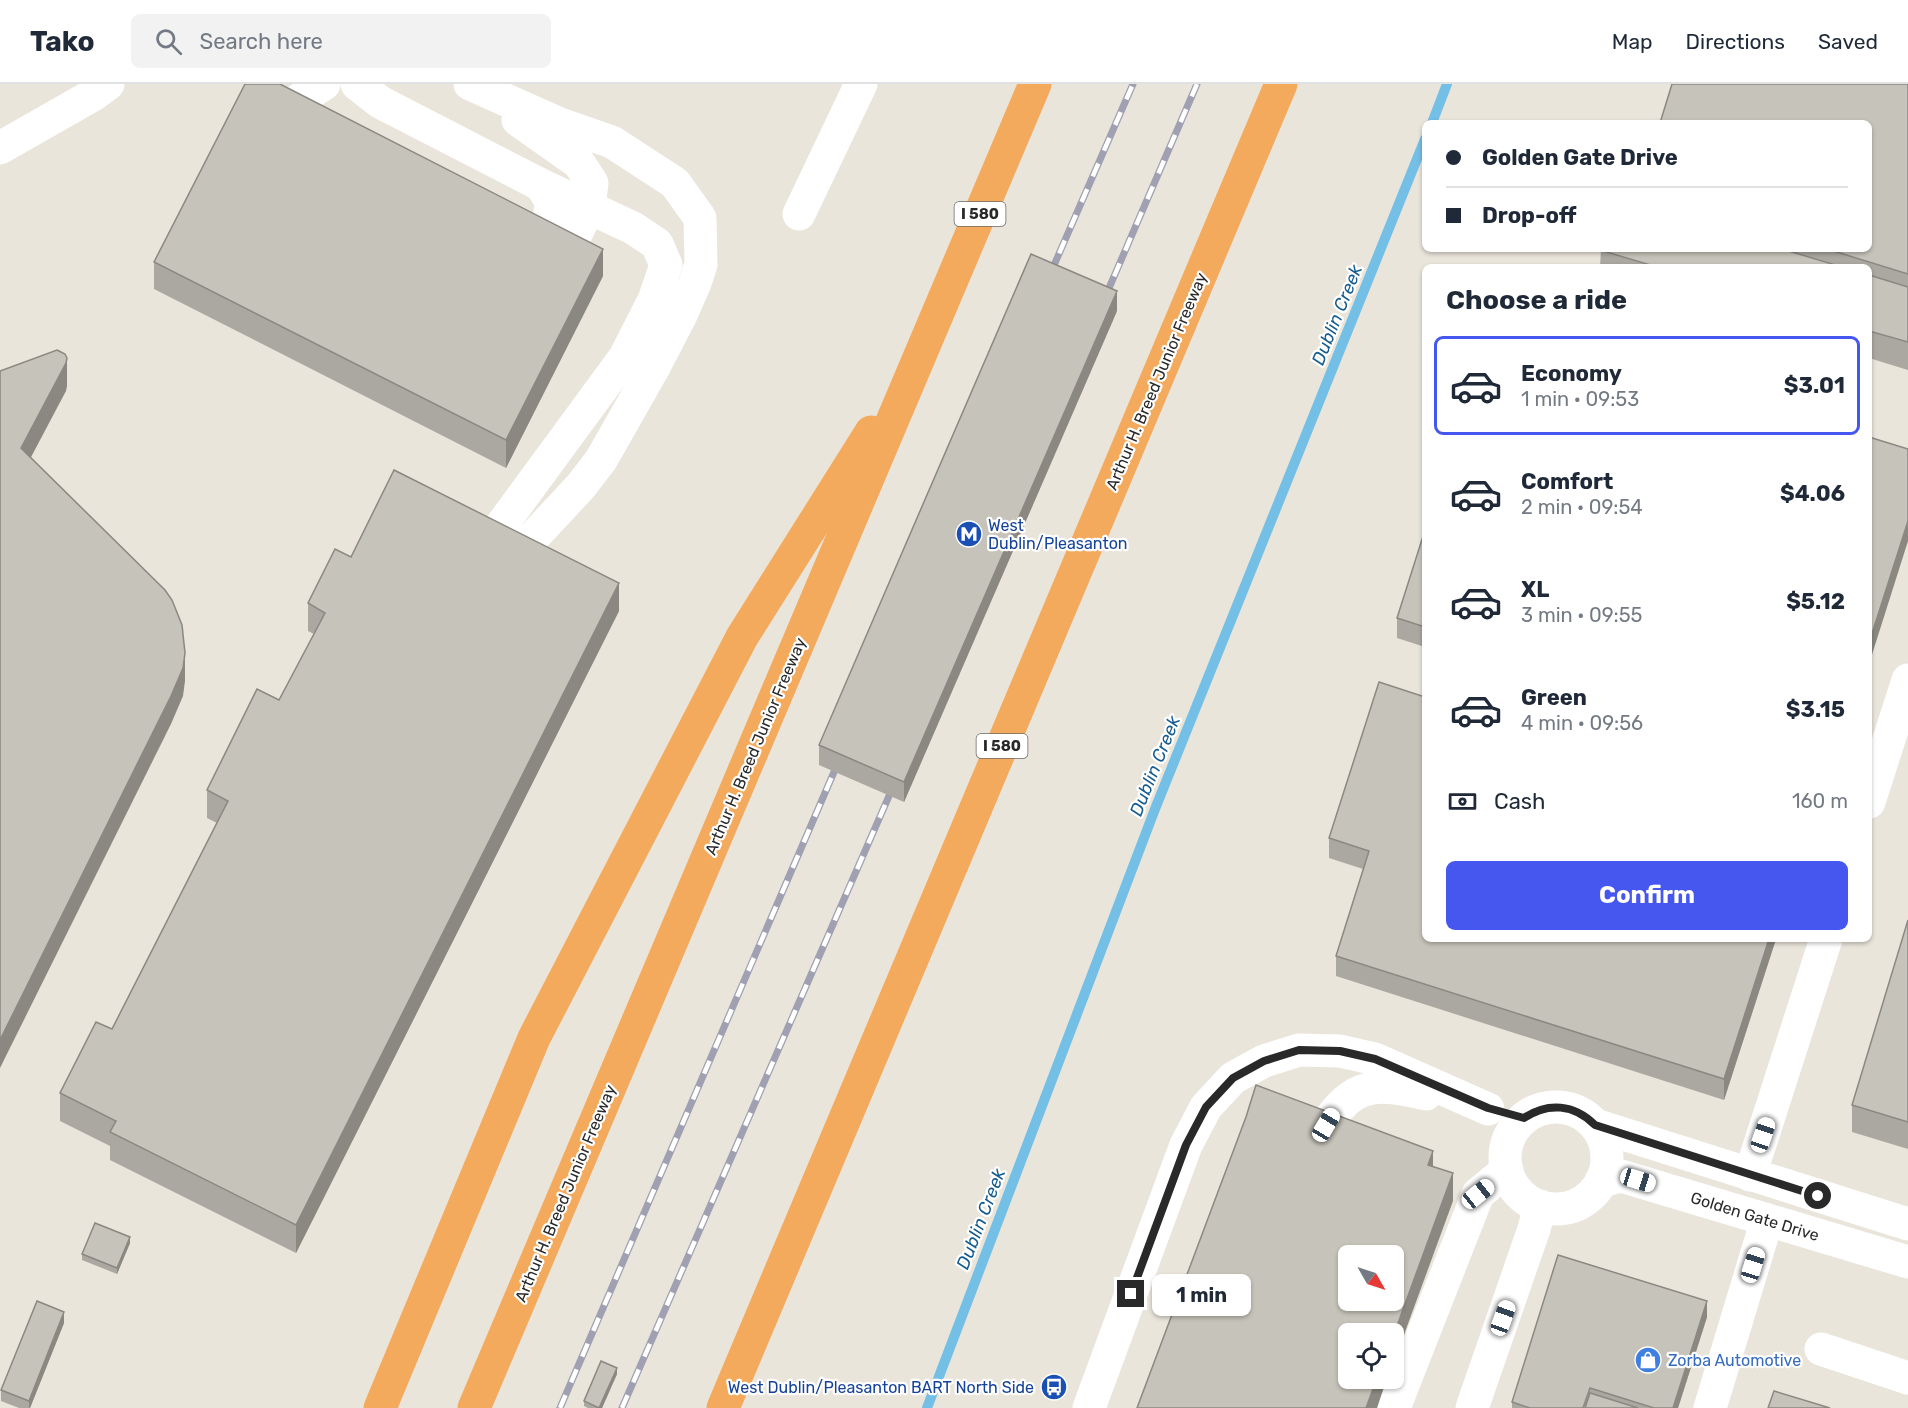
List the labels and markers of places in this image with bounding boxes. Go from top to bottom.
place label: West Dublin/Pleasanton [988,516,1128,553]
metro station icon: West Dublin/Pleasanton [954,519,984,549]
shop icon: Zorba Automotive [1633,1345,1663,1375]
place label: Zorba Automotive [1668,1351,1801,1370]
bus stop icon: West Dublin/Pleasanton BART North Side [1039,1372,1069,1402]
place label: West Dublin/Pleasanton BART North Side [728,1378,1034,1397]

